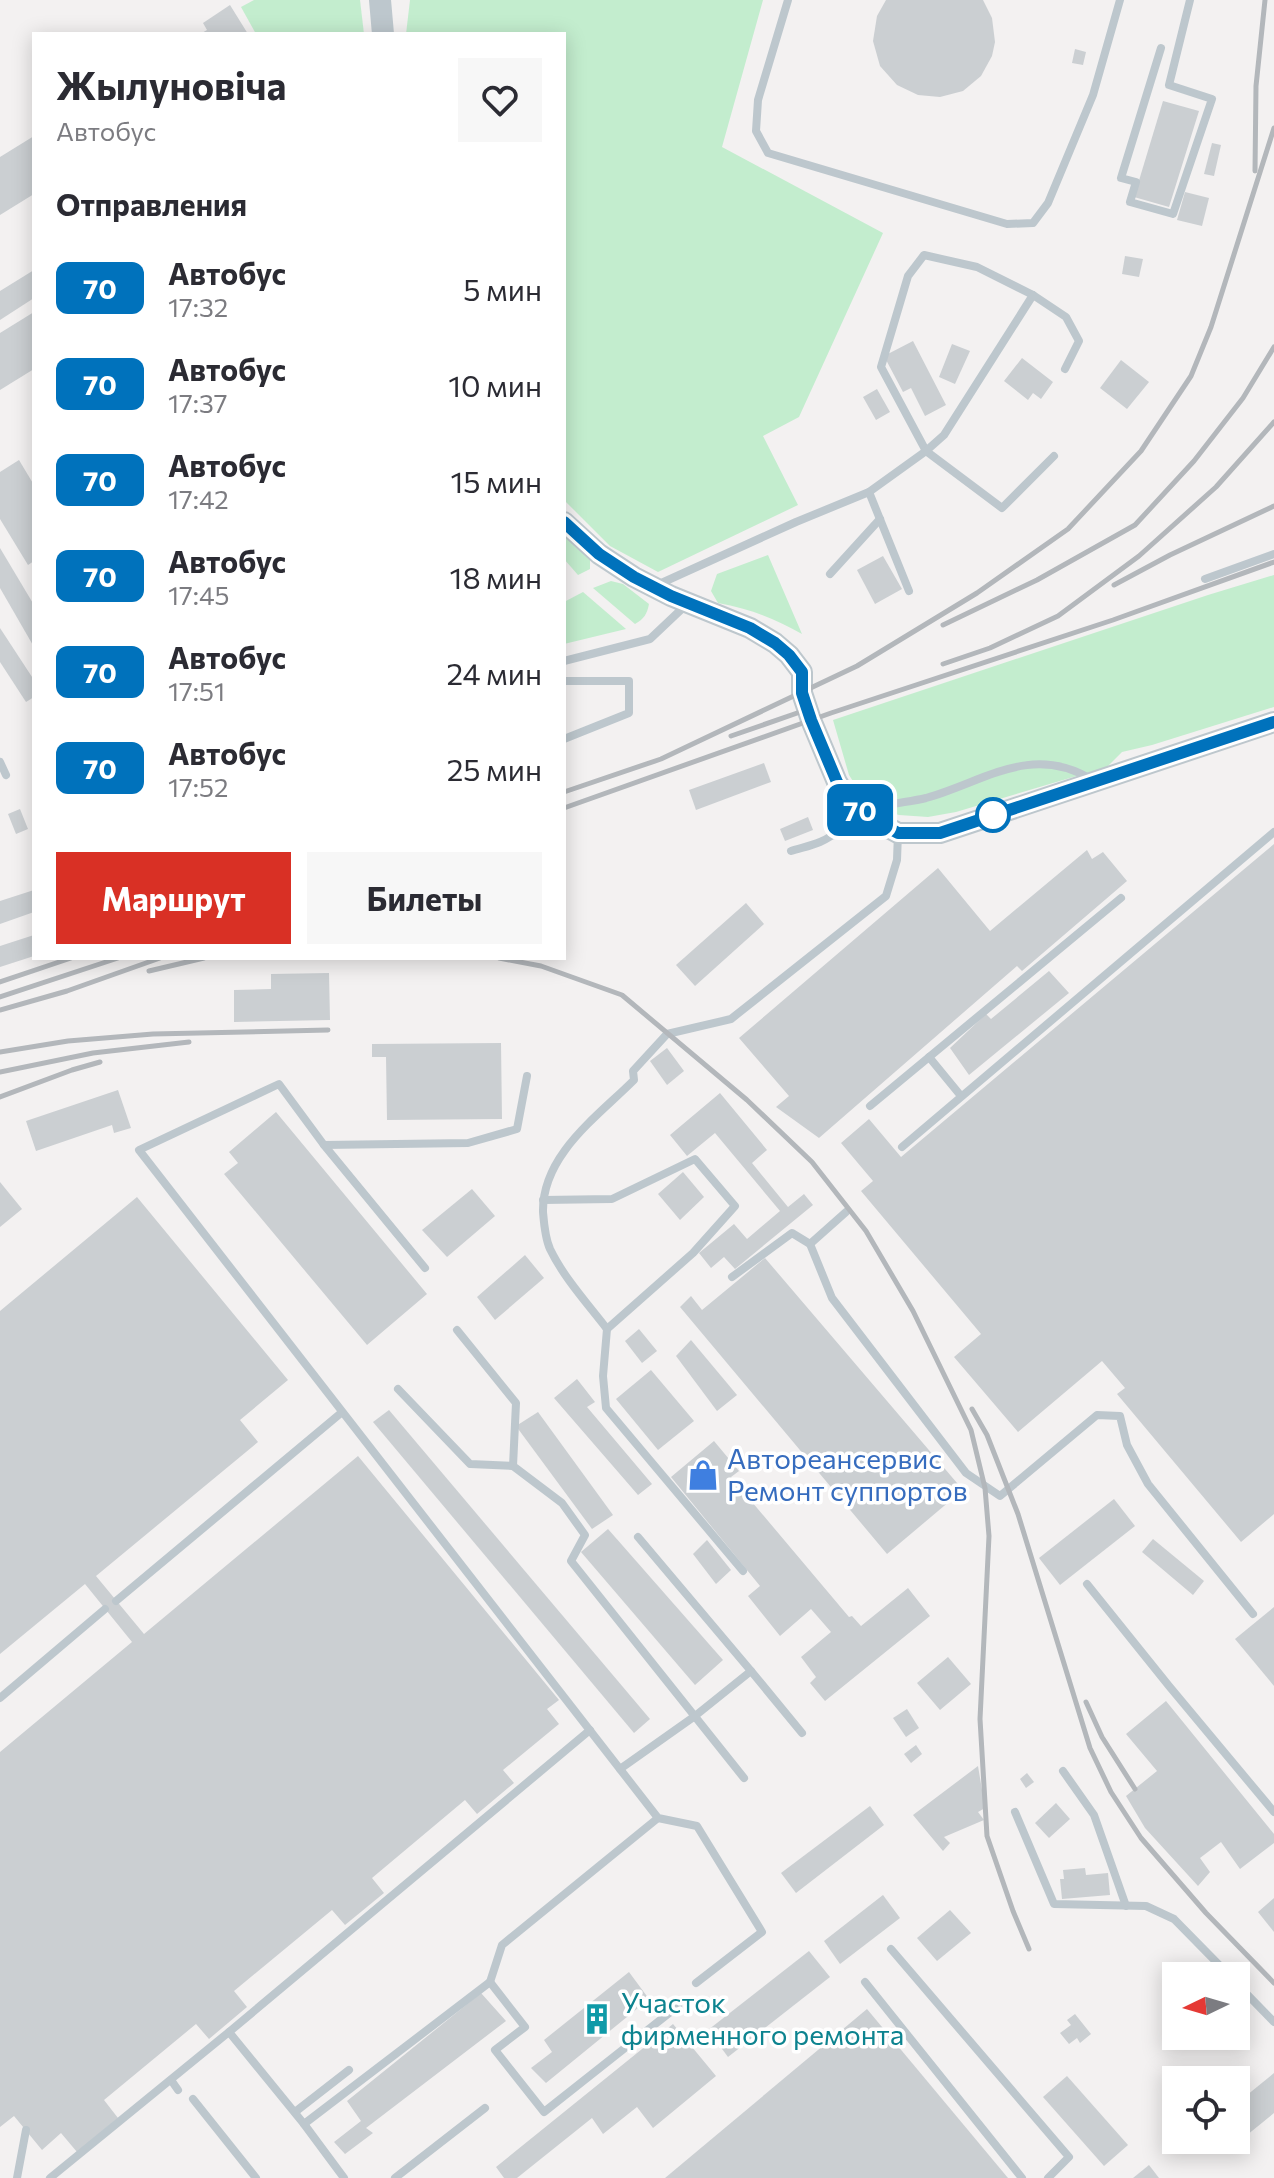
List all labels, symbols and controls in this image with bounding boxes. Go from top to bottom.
button: heart [458,58,542,142]
text: Жылуновіча [56,61,286,108]
text: Автобус [56,115,156,146]
text: Отправления [56,185,247,222]
text: Автобус [168,254,286,291]
text: 5 мин [463,270,542,307]
text: 70 [83,271,117,305]
text: 17:32 [168,291,228,322]
text: Автобус [168,350,286,387]
text: 10 мин [448,366,542,403]
text: 70 [83,367,117,401]
text: 17:37 [168,387,227,418]
text: Автобус [168,446,286,483]
text: 15 мин [451,462,542,499]
text: 70 [83,463,117,497]
text: 17:42 [168,483,229,514]
text: Автобус [168,542,286,579]
text: 18 мин [450,558,542,595]
text: 70 [83,559,117,593]
text: 17:45 [168,579,230,610]
text: Автобус [168,638,286,675]
text: 24 мин [446,654,542,691]
text: 70 [83,655,117,689]
text: 17:51 [168,675,225,706]
text: Автобус [168,734,286,771]
text: 25 мин [447,750,542,787]
text: 70 [83,751,117,785]
text: 17:52 [168,771,228,802]
line badge: 70 [824,784,896,836]
text: 70 [843,793,877,827]
unlabelled marker [976,798,1010,832]
button: Маршрут [56,852,291,944]
button: Билеты [307,852,542,944]
place label: Автореансервис Ремонт суппортов [727,1441,968,1507]
shop icon: Автореансервис Ремонт суппортов [686,1458,720,1492]
north arrow [1162,1962,1250,2050]
map controls [1162,1962,1250,2154]
place label: Участок фирменного ремонта [621,1985,904,2051]
building icon: Участок фирменного ремонта [580,2002,614,2036]
button: locate [1162,2066,1250,2154]

